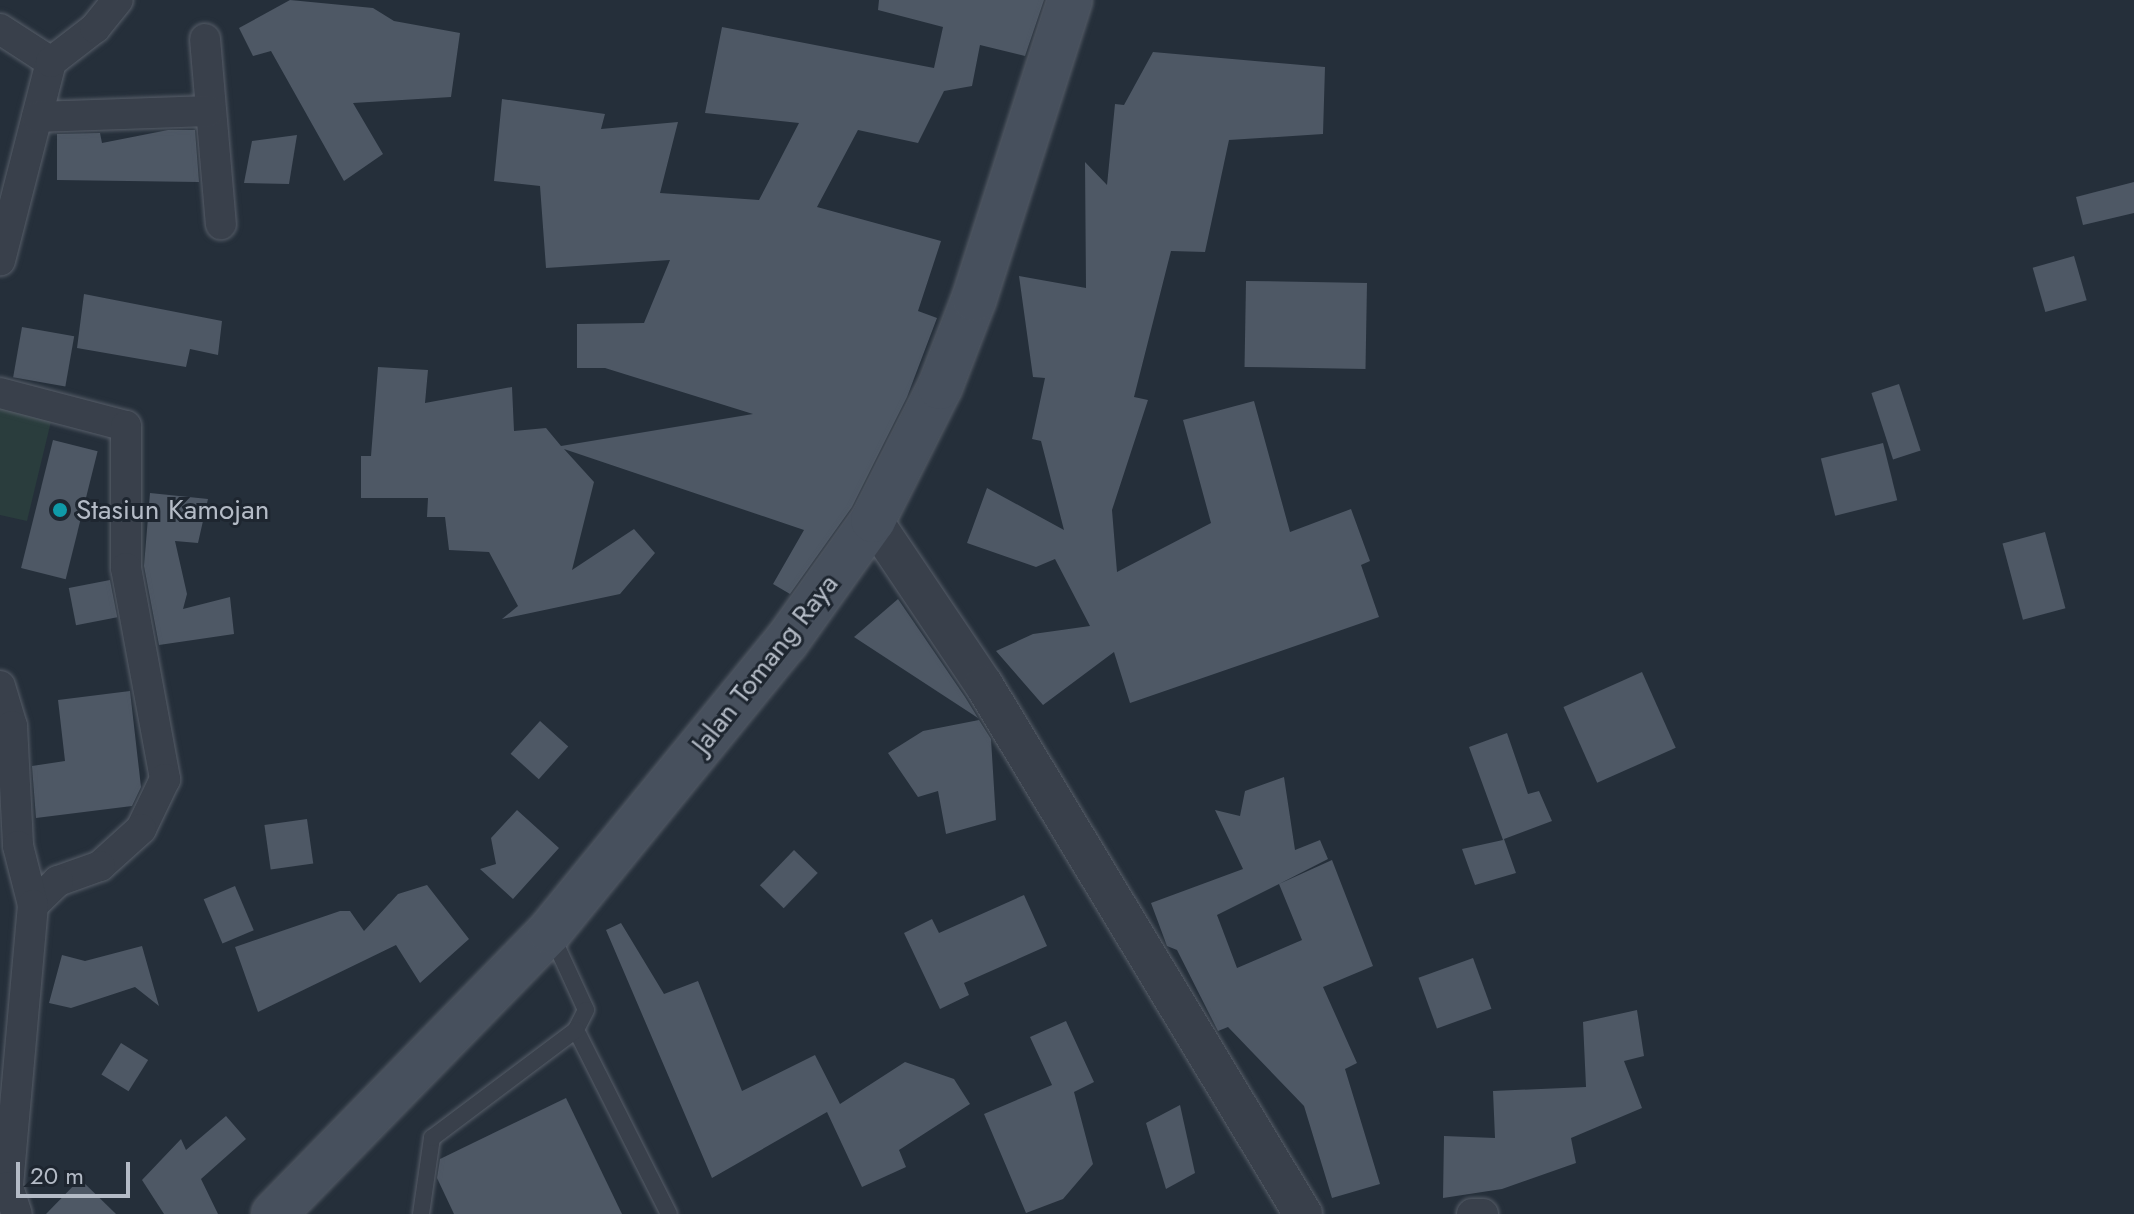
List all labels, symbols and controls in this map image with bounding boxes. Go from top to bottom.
place label: Stasiun Kamojan [76,493,269,527]
marker: Stasiun Kamojan [51,501,69,519]
street label: Jalan Tomang Raya [685,568,845,760]
scale bar [20,1146,134,1196]
text: 20 m [30,1158,84,1193]

